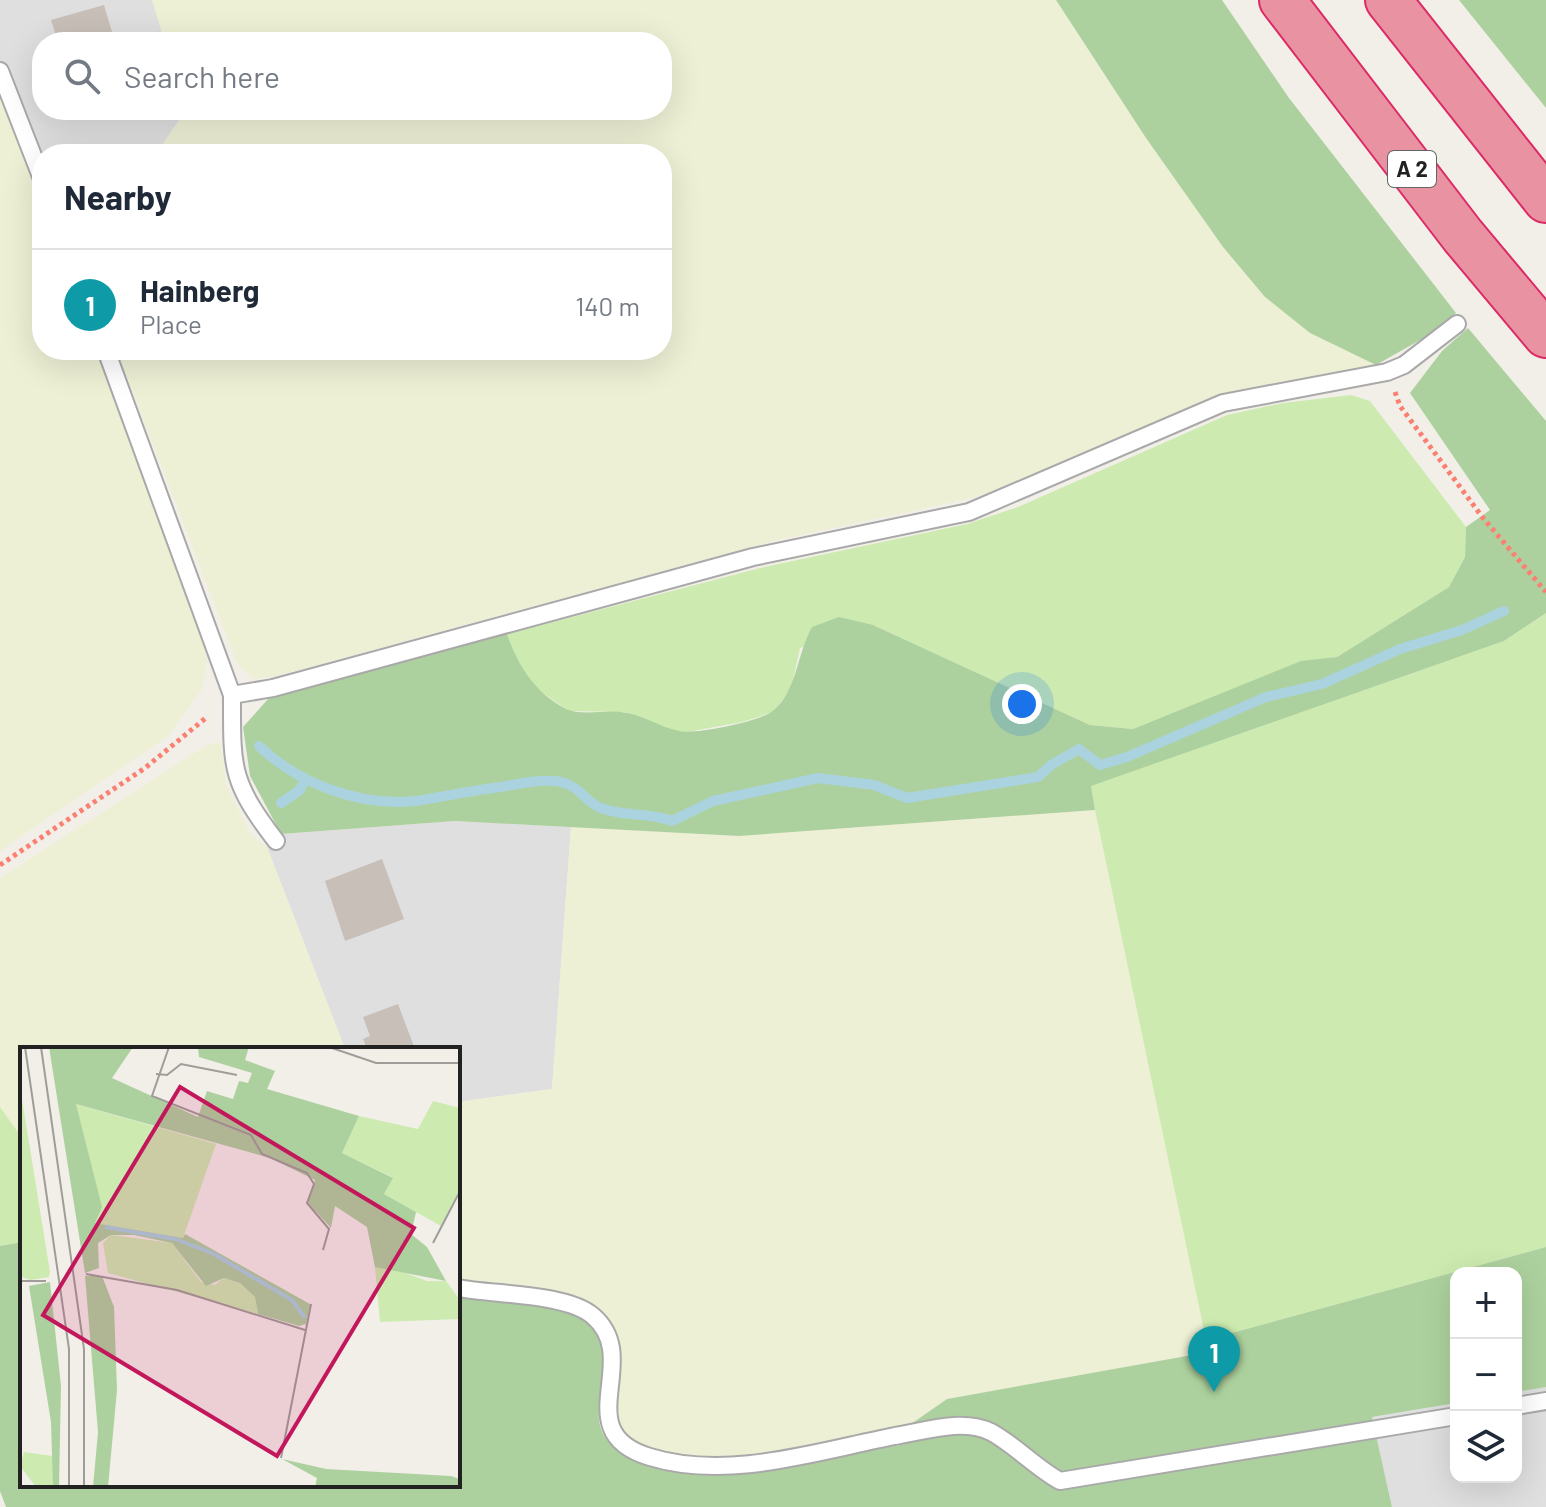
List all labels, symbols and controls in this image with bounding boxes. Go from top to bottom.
search box [32,32,672,120]
icon: search [60,54,104,98]
text: Search here [124,58,280,94]
road number: A 2 [1388,151,1436,187]
text: Nearby [64,176,172,217]
text: Hainberg [140,272,259,308]
text: 1 [85,290,95,321]
text: 140 m [575,290,640,321]
text: Place [140,308,202,339]
your location [1002,684,1042,724]
inset map [20,1047,460,1487]
map controls [1450,1267,1522,1483]
button: + [1450,1267,1522,1339]
pin: 1 [1188,1326,1240,1392]
button: − [1450,1339,1522,1411]
button: layers [1450,1411,1522,1483]

